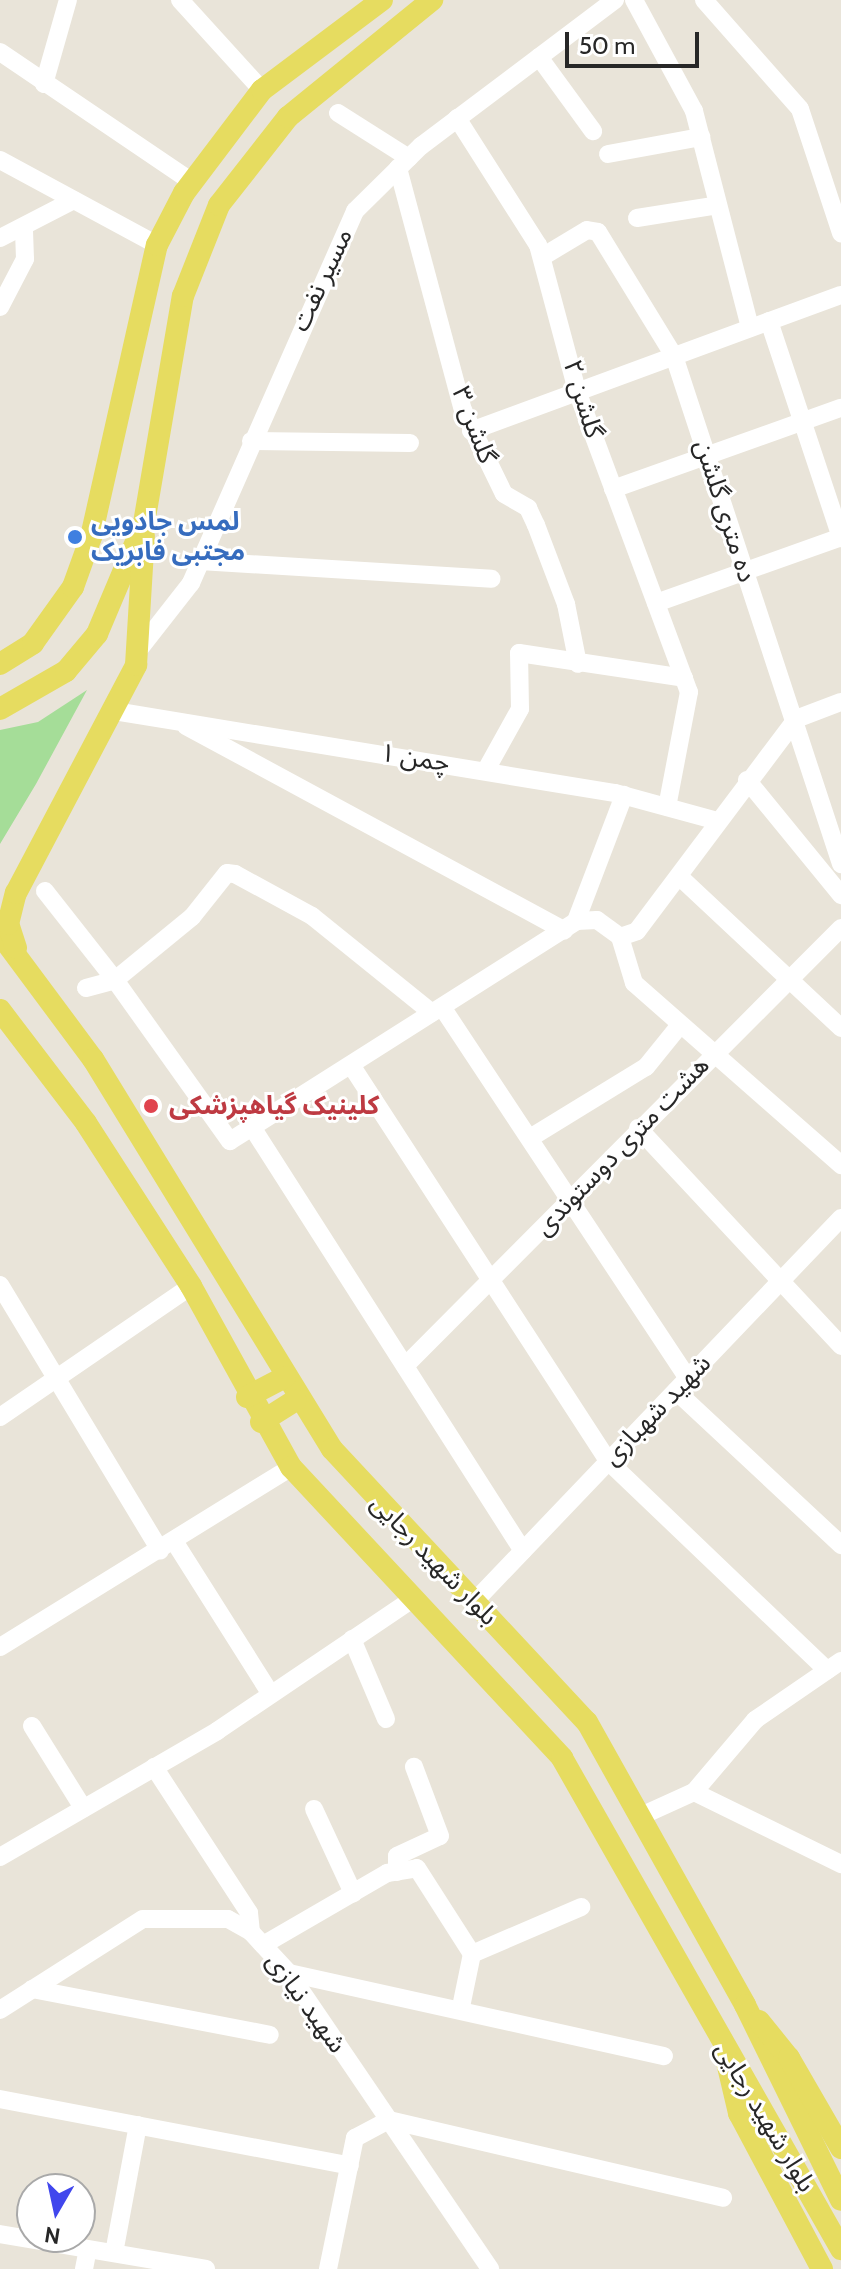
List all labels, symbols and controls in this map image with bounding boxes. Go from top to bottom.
scale bar [569,16,703,66]
text: 50 m [579,31,635,60]
street label: مسیر نفت [285,224,359,336]
street label: گلشن ۲ [556,356,610,442]
street label: گلشن ۳ [445,382,503,468]
street label: ده متری گلشن [687,436,763,586]
place label: لمس جادویی مجتبی فابریک [91,506,245,568]
marker: لمس جادویی مجتبی فابریک [66,528,84,546]
street label: چمن ۱ [378,737,452,779]
street label: هشت متری دوستوندی [528,1050,716,1242]
place label: کلینیک گیاهپزشکی [169,1090,379,1122]
marker: کلینیک گیاهپزشکی [140,1095,162,1117]
street label: شهید شهبازی [596,1348,718,1472]
street label: بلوار شهید رجایی [364,1488,504,1632]
street label: شهید نیازی [259,1947,353,2059]
street label: بلوار شهید رجایی [708,2036,822,2198]
north arrow [16,2173,96,2253]
text: N [43,2221,62,2250]

